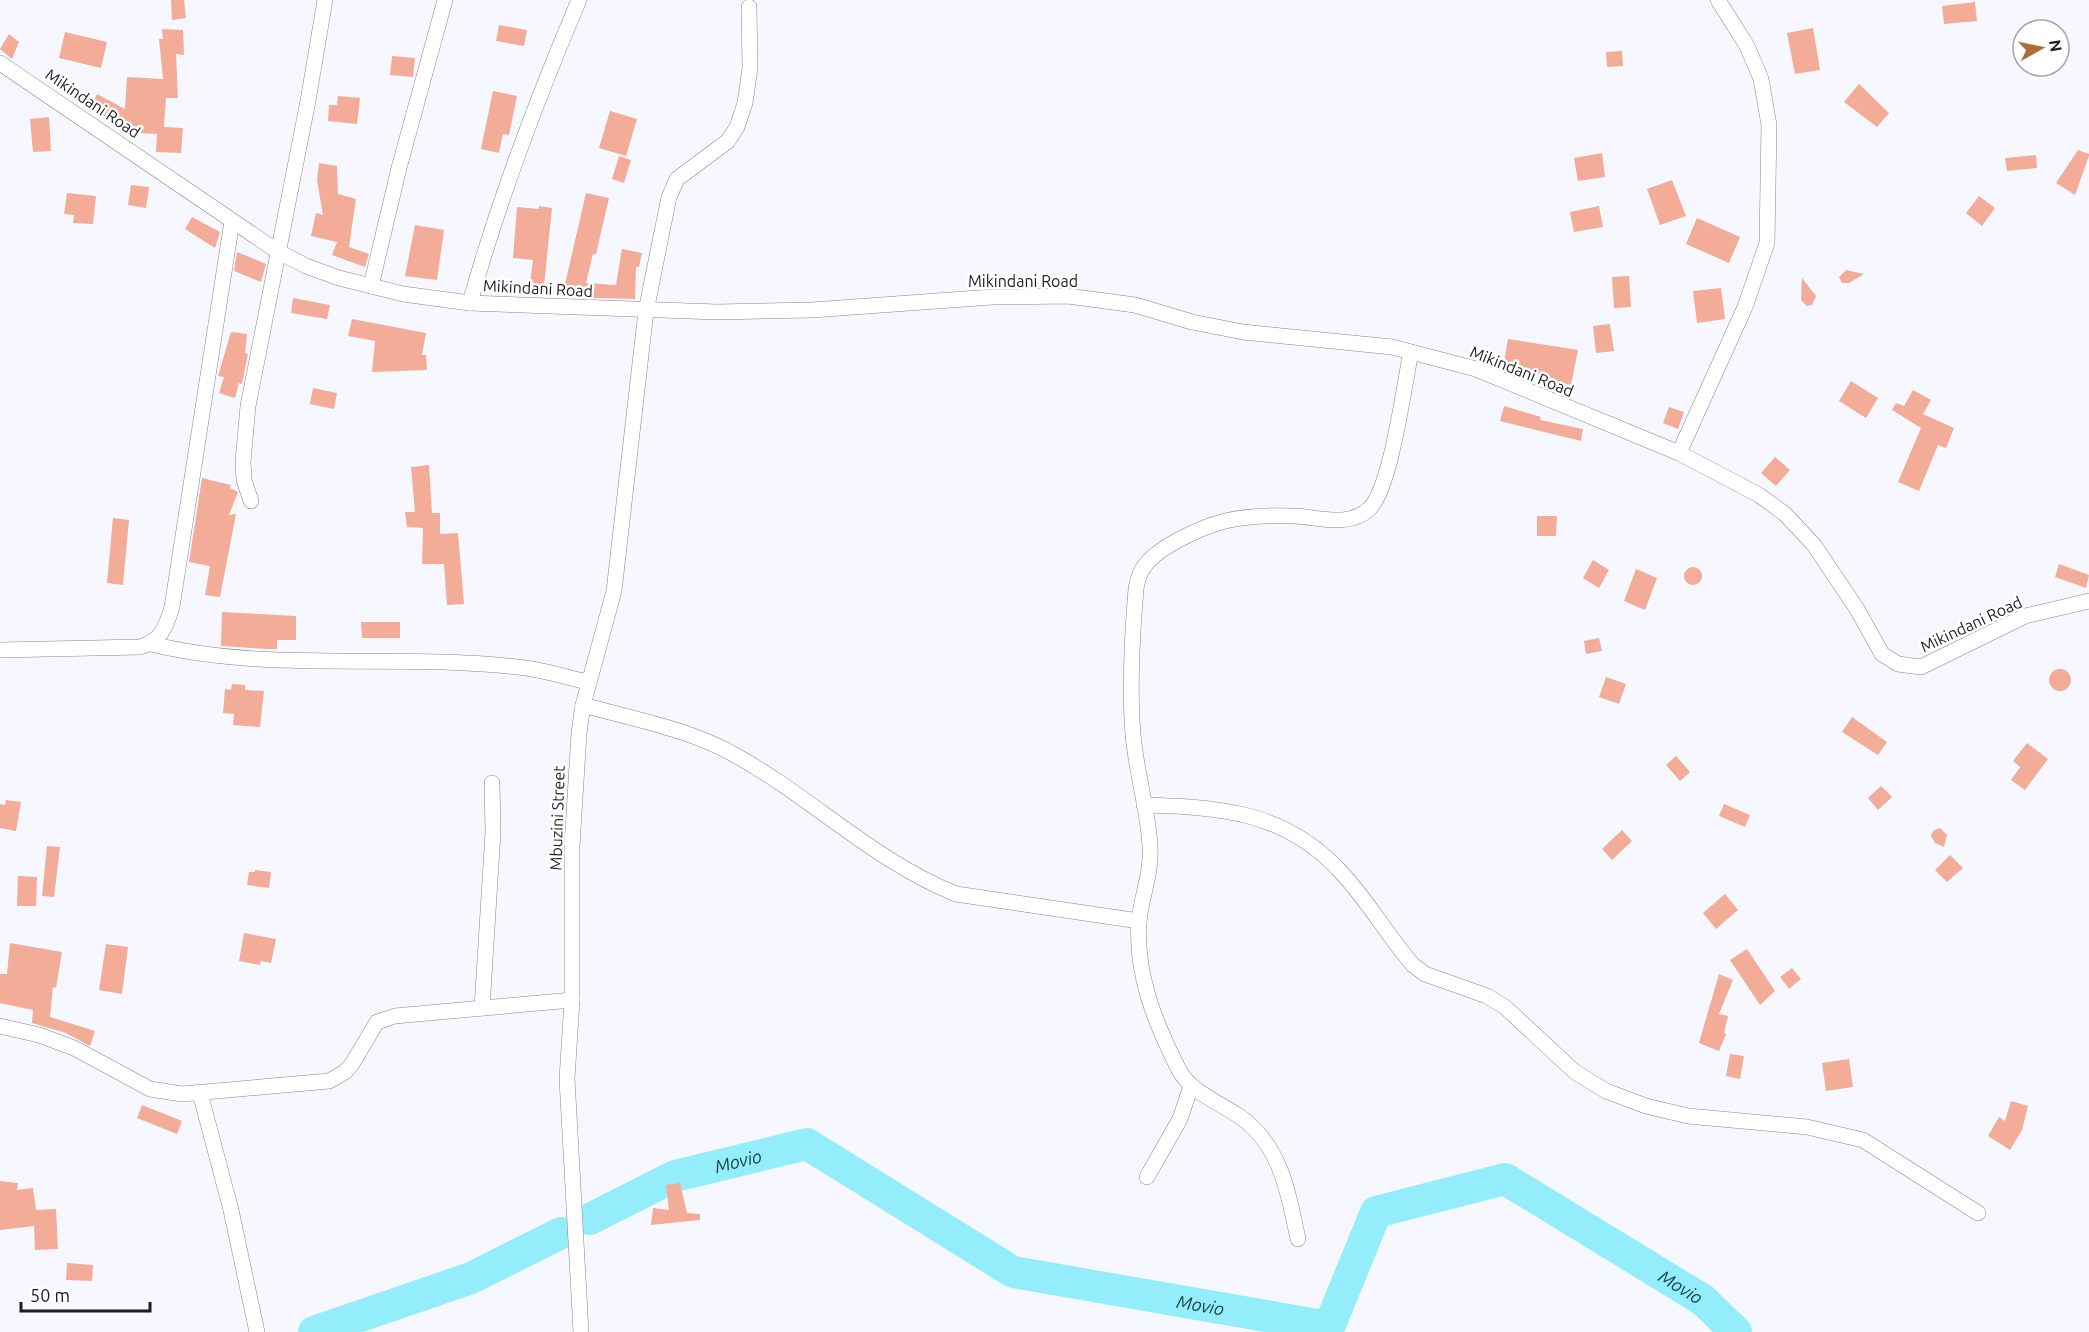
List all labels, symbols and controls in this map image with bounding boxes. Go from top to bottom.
north arrow [2011,18,2071,78]
text: N [2046,38,2066,53]
street label: Mikindani Road [42,65,144,141]
street label: Mikindani Road [968,272,1078,290]
street label: Mikindani Road [483,276,593,300]
street label: Mikindani Road [1468,342,1576,400]
street label: Mikindani Road [1917,593,2025,655]
street label: Mbuzini Street [546,765,568,871]
water label: Movio [712,1145,764,1176]
water label: Movio [1655,1266,1707,1308]
scale bar [21,1275,150,1313]
text: 50 m [30,1285,70,1305]
water label: Movio [1175,1291,1226,1319]

